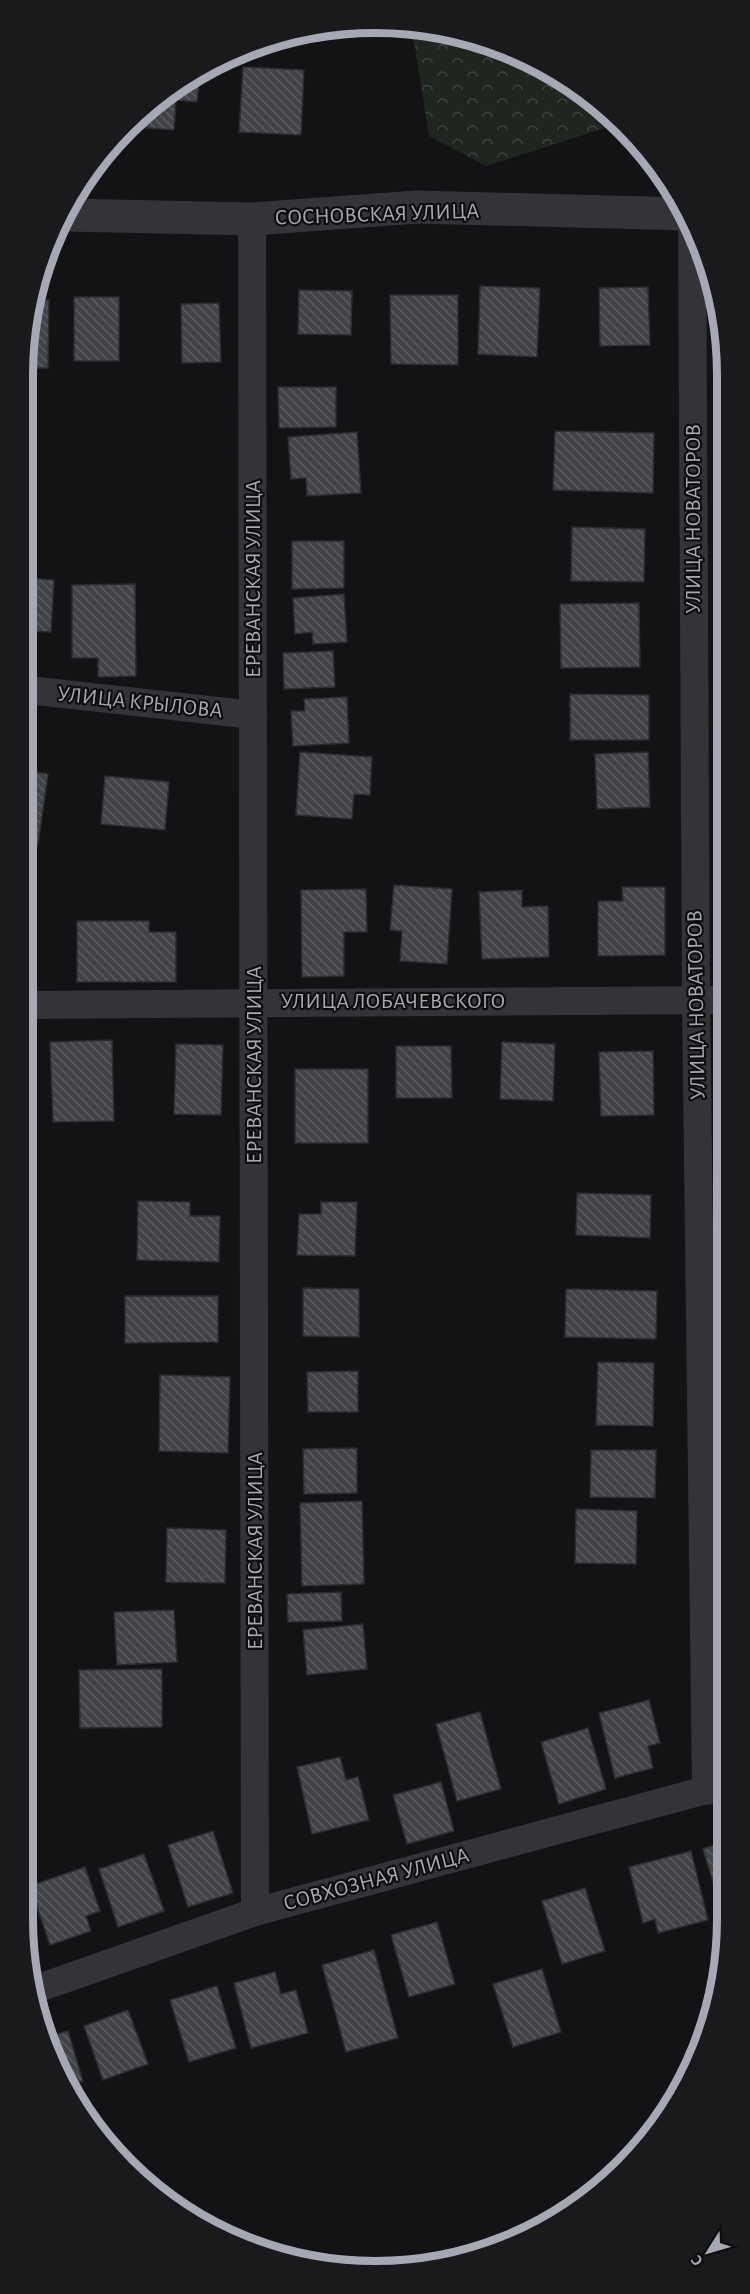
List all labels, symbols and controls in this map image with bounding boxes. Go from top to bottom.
street label: СОСНОВСКАЯ УЛИЦА [274,199,480,229]
street label: УЛИЦА НОВАТОРОВ [682,424,704,614]
street label: ЕРЕВАНСКАЯ УЛИЦА [242,480,264,678]
street label: УЛИЦА КРЫЛОВА [56,682,224,722]
street label: УЛИЦА НОВАТОРОВ [683,910,709,1100]
street label: ЕРЕВАНСКАЯ УЛИЦА [243,966,265,1164]
street label: УЛИЦА ЛОБАЧЕВСКОГО [281,990,505,1012]
street label: ЕРЕВАНСКАЯ УЛИЦА [244,1452,266,1650]
street label: СОВХОЗНАЯ УЛИЦА [281,1844,471,1914]
north arrow [678,2222,738,2282]
text: С [688,2252,706,2269]

